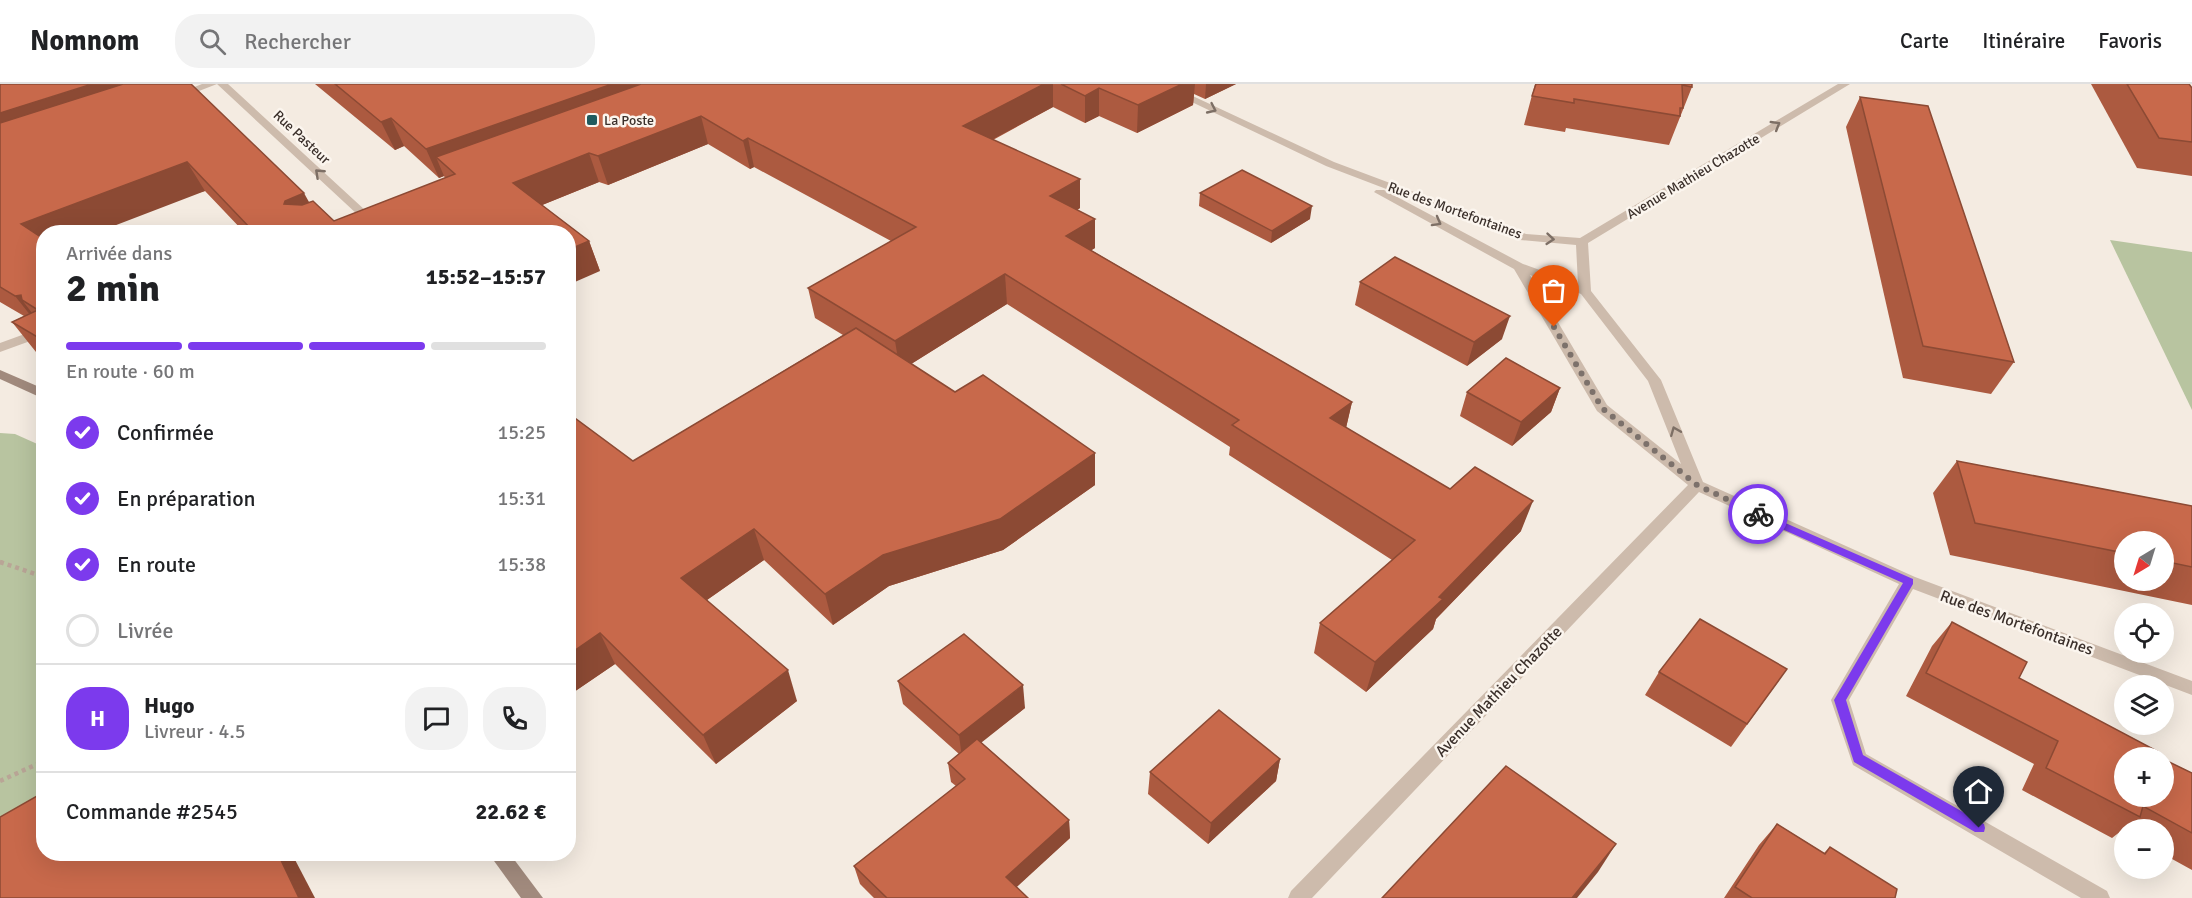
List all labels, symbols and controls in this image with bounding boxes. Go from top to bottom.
search box [175,14,595,68]
text: Nomnom [30,24,139,58]
icon: search [196,25,229,58]
text: Rechercher [244,28,351,55]
text: Carte [1900,28,1949,54]
text: Itinéraire [1982,28,2065,54]
text: Favoris [2098,28,2162,54]
one-way arrow [1206,101,1217,113]
street label: Rue Pasteur [270,107,334,168]
place label: La Poste [604,112,654,129]
marker: La Poste [585,113,599,127]
one-way arrow [1770,121,1780,133]
street label: Avenue Mathieu Chazotte [1624,130,1763,223]
one-way arrow [315,169,326,180]
street label: Rue des Mortefontaines [1386,178,1524,243]
one-way arrow [1431,215,1441,227]
one-way arrow [1545,232,1554,245]
text: Arrivée dans [66,241,172,266]
text: 15:52–15:57 [426,263,546,290]
text: 2 min [66,264,160,312]
pin [1528,265,1579,327]
icon: bag [1537,274,1570,307]
text: En route · 60 m [66,359,195,384]
icon: check [66,416,99,449]
text: Confirmée [117,419,214,446]
text: 15:25 [497,420,546,445]
one-way arrow [1670,426,1682,437]
icon: check [66,482,99,515]
courier [1728,484,1788,544]
text: En préparation [117,485,256,512]
text: 15:31 [497,486,546,511]
icon: bike [1742,498,1775,531]
north arrow [2114,531,2174,591]
map controls [2114,531,2174,879]
icon: check [66,548,99,581]
text: En route [117,551,196,578]
text: 15:38 [497,552,546,577]
street label: Rue des Mortefontaines [1937,586,2096,660]
button: locate [2114,603,2174,663]
text: Livrée [117,617,174,644]
street label: Avenue Mathieu Chazotte [1431,622,1566,761]
button: layers [2114,675,2174,735]
button: chat [405,687,468,750]
button: phone [483,687,546,750]
text: Hugo [144,692,194,719]
text: H [90,705,105,732]
text: Livreur · 4.5 [144,719,245,744]
button: + [2114,747,2174,807]
pin [1953,766,2004,828]
icon: home [1962,775,1995,808]
text: Commande #2545 [66,798,238,825]
text: 22.62 € [475,798,546,825]
button: − [2114,819,2174,879]

